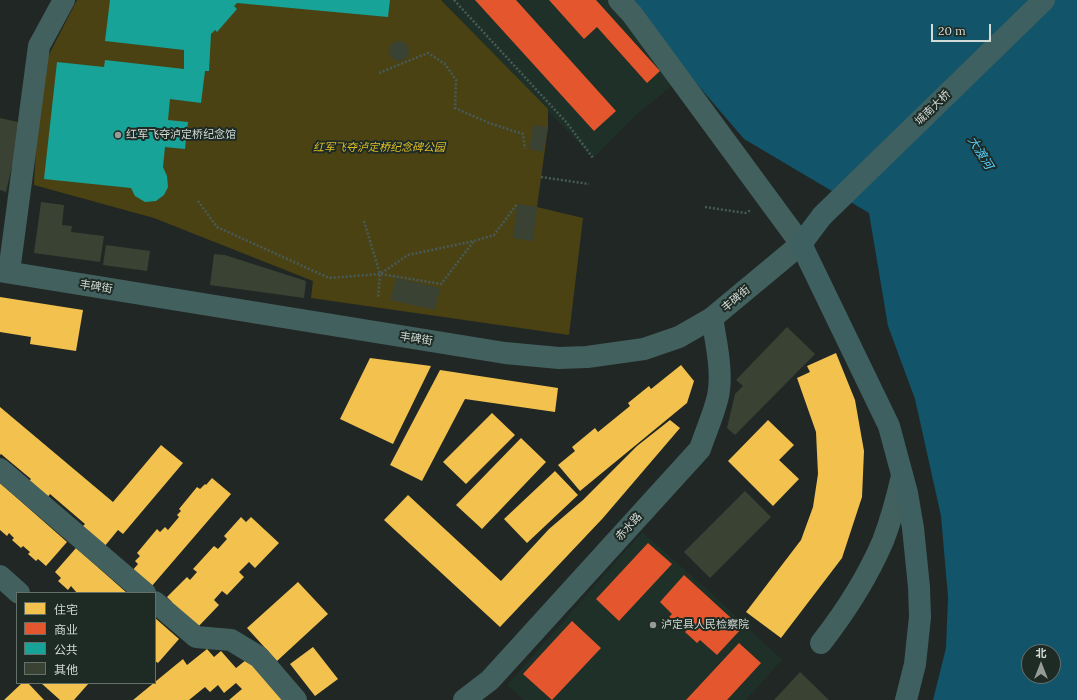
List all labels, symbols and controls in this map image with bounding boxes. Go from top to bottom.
scale bar [933,16,993,42]
text: 20 m [938,23,966,38]
street label: 城南大桥 [913,88,953,128]
place label: 红军飞夺泸定桥纪念馆 [126,128,236,142]
marker: 红军飞夺泸定桥纪念馆 [113,130,123,140]
water label: 大渡河 [964,134,996,172]
park label: 红军飞夺泸定桥纪念碑公园 [313,141,445,155]
street label: 丰碑街 [79,278,113,296]
street label: 丰碑街 [719,283,753,315]
street label: 丰碑街 [399,330,433,348]
street label: 赤水路 [613,510,645,544]
legend [16,592,156,684]
text: 住宅 [54,602,78,617]
place label: 泸定县人民检察院 [661,618,749,632]
marker: 泸定县人民检察院 [648,620,658,630]
text: 商业 [54,622,78,637]
text: 公共 [54,642,78,657]
north arrow [1021,644,1061,684]
text: 北 [1036,646,1047,660]
text: 其他 [54,662,78,677]

